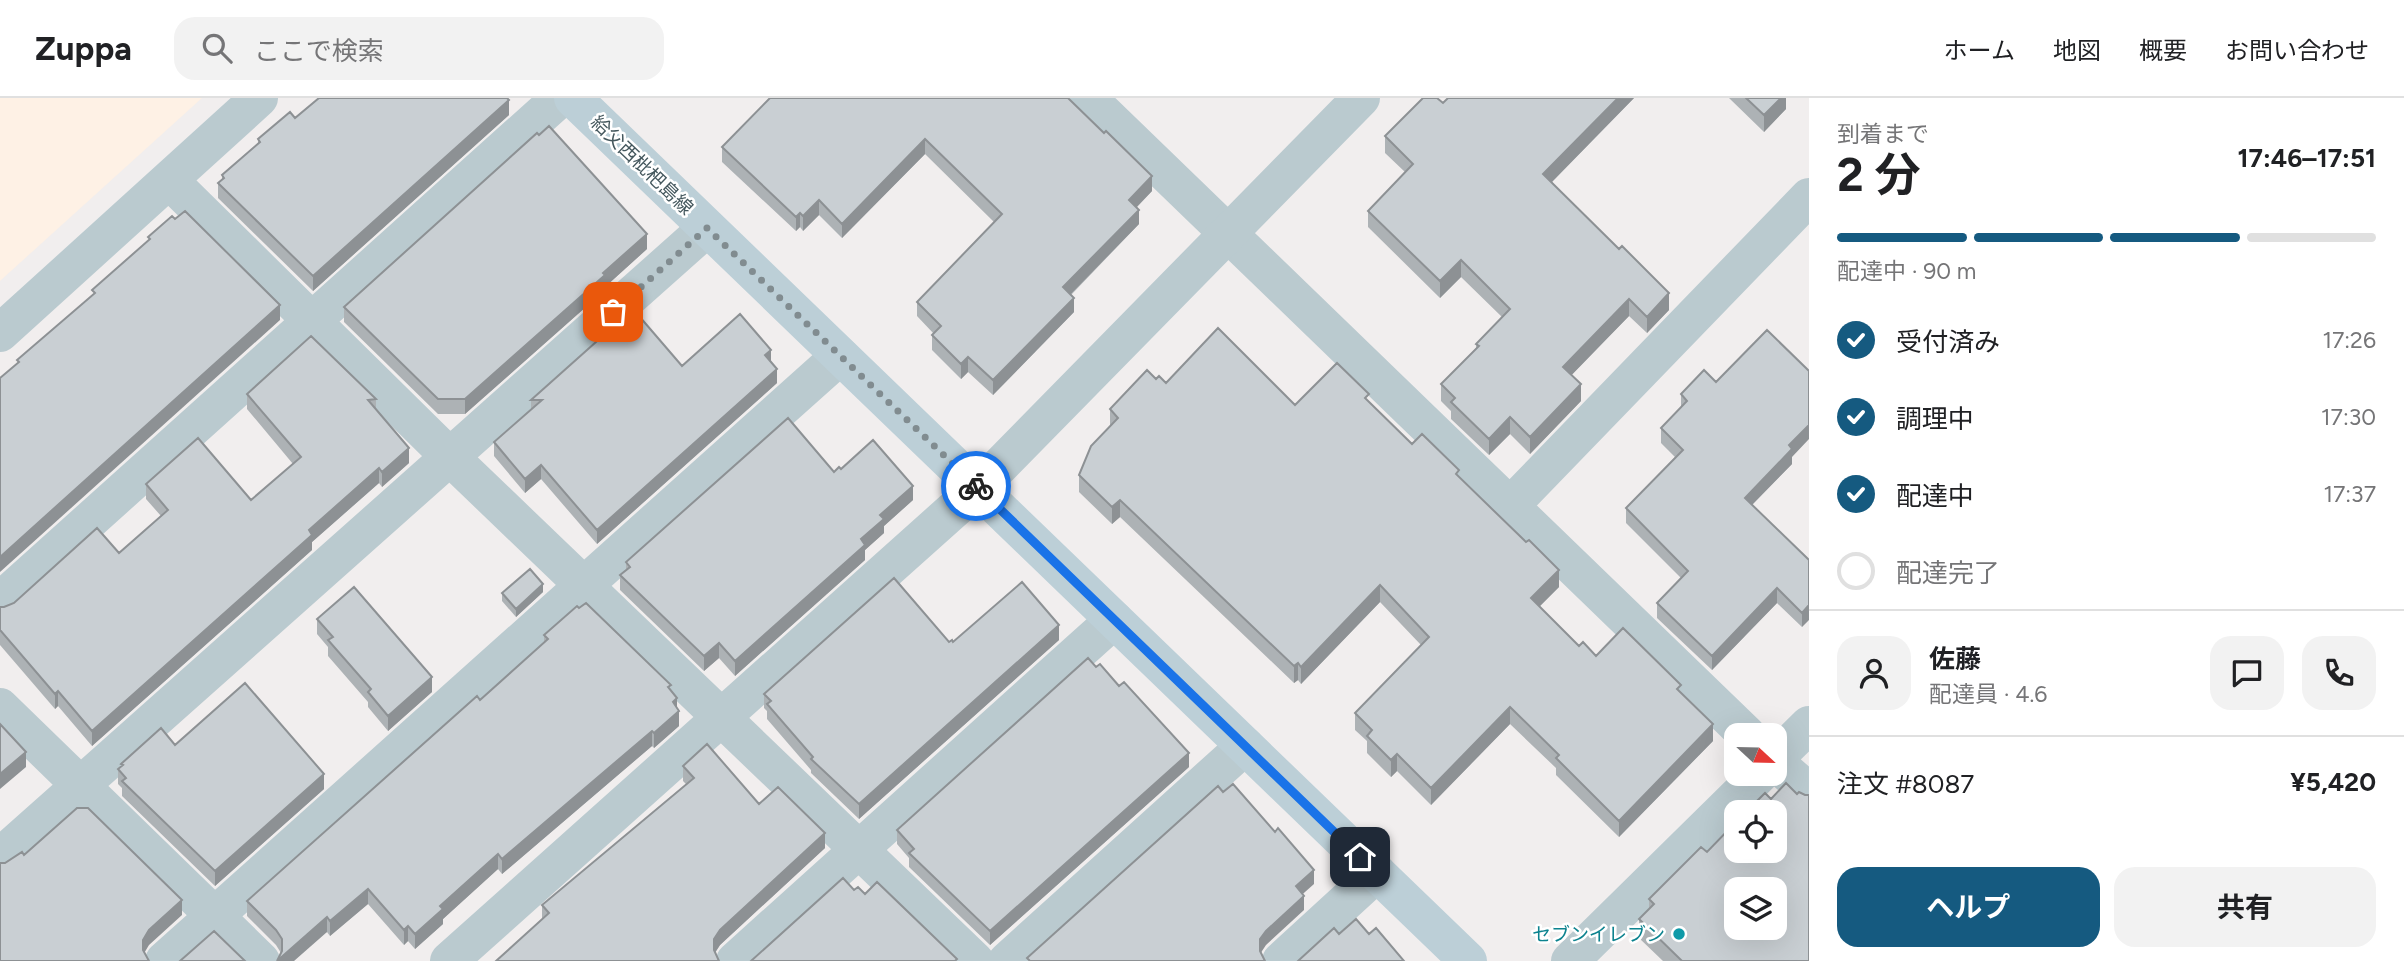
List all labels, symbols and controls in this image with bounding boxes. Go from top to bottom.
search box [174,17,664,80]
text: Zuppa [35,29,132,68]
icon: search [198,29,236,67]
text: ここで検索 [254,35,384,67]
text: ホーム [1944,36,2015,65]
text: 地図 [2053,36,2101,65]
text: 概要 [2139,36,2187,65]
text: お問い合わせ [2225,36,2369,65]
street label: 給父西枇杷島線 [586,111,698,219]
text: 到着まで [1837,120,1929,148]
text: 17:46–17:51 [2238,142,2376,174]
text: 2 分 [1837,147,1921,203]
text: 配達中 · 90 m [1837,257,1976,285]
pin [583,282,643,342]
icon: bag [594,293,632,331]
icon: check [1837,321,1875,359]
text: 受付済み [1896,326,2000,358]
text: 17:26 [2322,326,2376,354]
icon: check [1837,398,1875,436]
text: 調理中 [1896,403,1974,435]
text: 17:30 [2321,403,2376,431]
courier [941,451,1011,521]
icon: bike [957,467,995,505]
icon: check [1837,475,1875,513]
text: 配達中 [1896,480,1974,512]
text: 17:37 [2323,480,2376,508]
text: 配達完了 [1896,557,2000,589]
button: person [1837,636,1911,710]
button: chat [2210,636,2284,710]
button: phone [2302,636,2376,710]
text: 佐藤 [1929,643,1981,675]
text: 配達員 · 4.6 [1929,680,2047,708]
north arrow [1724,723,1787,786]
map controls [1724,723,1787,940]
text: ¥5,420 [2290,766,2376,798]
text: 注文 #8087 [1837,768,1974,800]
button: locate [1724,800,1787,863]
pin [1330,827,1390,887]
icon: home [1341,838,1379,876]
button: ヘルプ [1837,867,2100,947]
button: 共有 [2114,867,2376,947]
button: layers [1724,877,1787,940]
place label: セブンイレブン [1532,923,1665,946]
marker: セブンイレブン [1671,926,1687,942]

